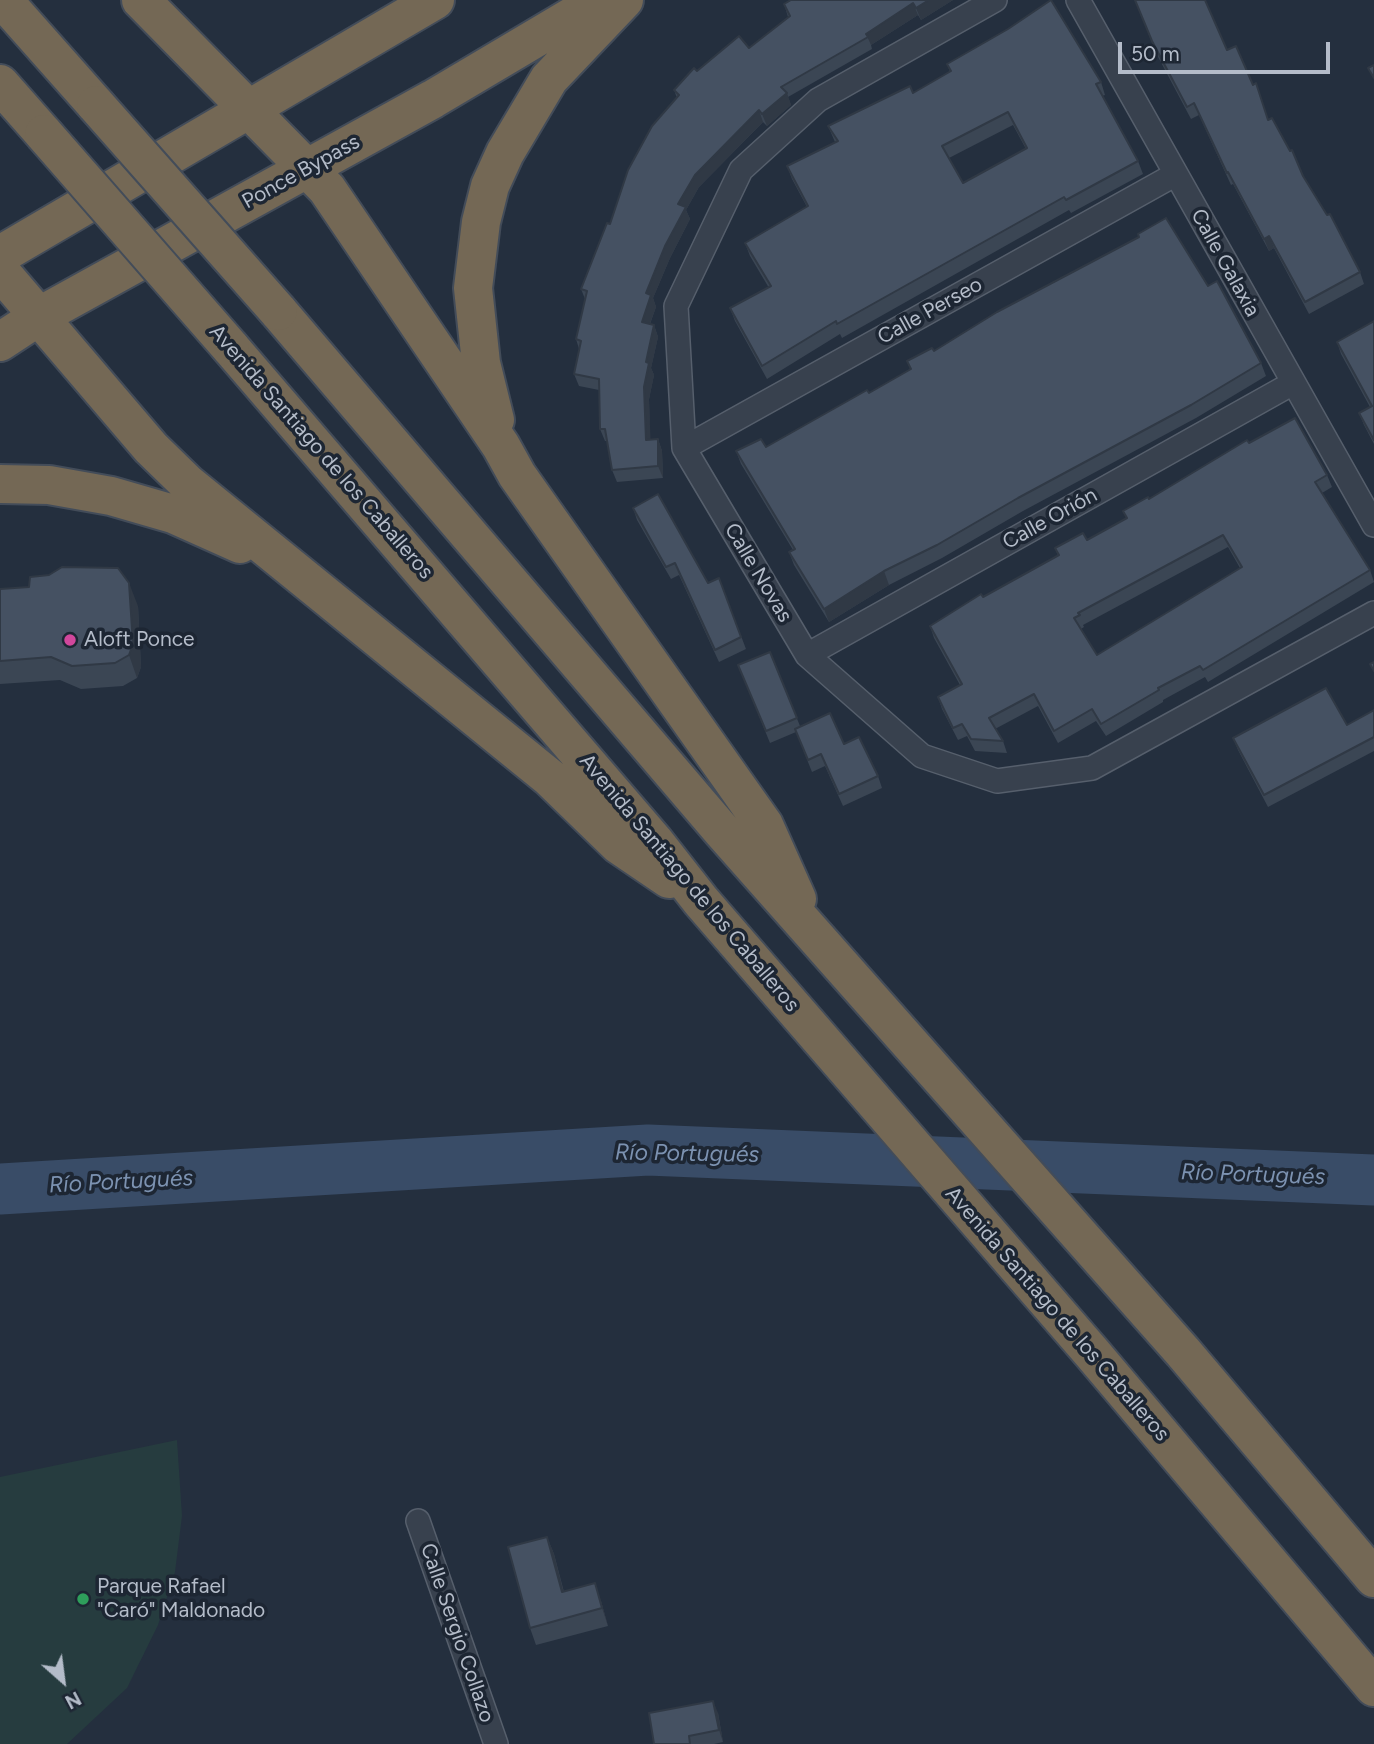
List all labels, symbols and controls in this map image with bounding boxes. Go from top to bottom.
scale bar [1122,28,1334,72]
text: 50 m [1131,41,1180,66]
street label: Ponce Bypass [238,129,364,215]
street label: Calle Galaxia [1185,205,1265,321]
street label: Calle Perseo [873,272,987,350]
street label: Avenida Santiago de los Caballeros [204,320,438,584]
street label: Calle Orión [998,483,1102,555]
street label: Calle Novas [719,519,797,627]
place label: Aloft Ponce [84,627,195,653]
marker: Aloft Ponce [62,632,78,648]
street label: Avenida Santiago de los Caballeros [574,749,804,1017]
water label: Río Portugués [615,1139,759,1169]
water label: Río Portugués [1180,1159,1326,1191]
water label: Río Portugués [48,1164,194,1200]
street label: Avenida Santiago de los Caballeros [940,1182,1174,1446]
street label: Calle Sergio Collazo [415,1540,499,1726]
place label: Parque Rafael "Caró" Maldonado [97,1574,265,1624]
marker: Parque Rafael "Caró" Maldonado [75,1591,91,1607]
north arrow [28,1646,98,1716]
text: N [61,1686,85,1714]

